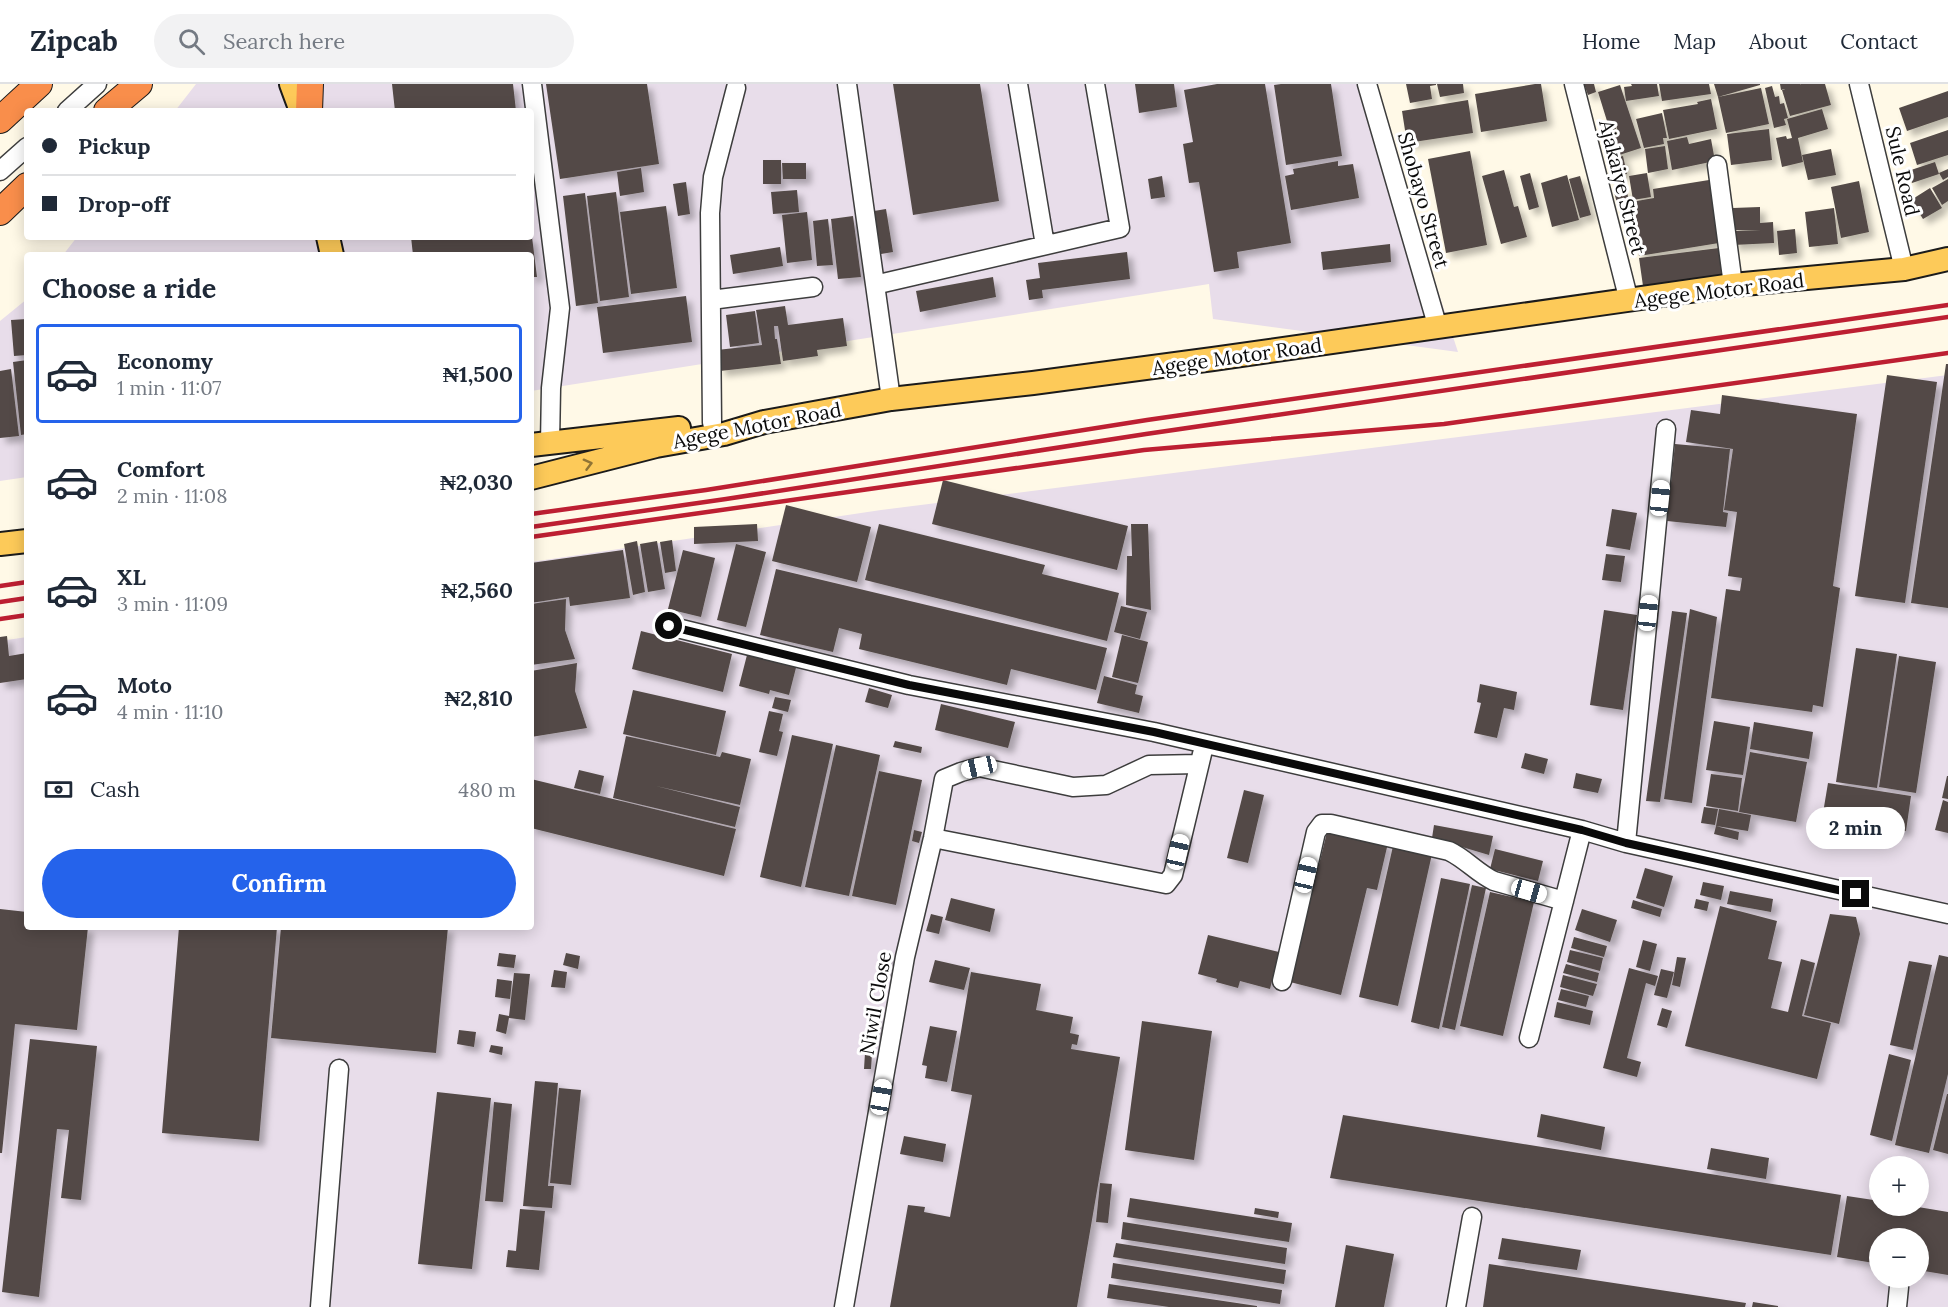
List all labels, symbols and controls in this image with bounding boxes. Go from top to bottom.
search box [154,14,574,68]
text: Zipcab [30,23,118,59]
icon: search [175,25,208,58]
text: Search here [223,27,345,55]
text: Home [1582,28,1640,55]
text: Map [1673,28,1716,55]
text: About [1749,28,1807,55]
text: Contact [1840,28,1918,55]
street label: Ajakaiye Street [1594,116,1652,257]
street label: Sule Road [1881,124,1925,218]
street label: Shobayo Street [1393,129,1455,271]
text: Pickup [78,132,151,160]
text: Drop-off [78,190,170,218]
street label: Agege Motor Road [1632,267,1805,313]
text: Choose a ride [42,271,216,305]
street label: Agege Motor Road [1150,332,1323,380]
icon: car [45,347,99,401]
text: Economy [117,347,213,375]
text: ₦1,500 [443,360,513,388]
text: 1 min · 11:07 [117,375,221,400]
street label: Agege Motor Road [670,396,843,454]
icon: car [45,455,99,509]
text: Comfort [117,455,205,483]
one-way arrow [582,459,593,471]
text: ₦2,030 [440,468,513,496]
car [1649,479,1671,517]
text: 2 min · 11:08 [117,483,227,508]
icon: car [45,563,99,617]
text: XL [117,563,146,591]
text: ₦2,560 [441,576,513,604]
text: 3 min · 11:09 [117,591,228,616]
car [1637,594,1659,632]
route start [655,612,682,639]
icon: car [45,671,99,725]
text: Moto [117,671,172,699]
text: ₦2,810 [444,684,513,712]
text: 4 min · 11:10 [117,699,224,724]
car [959,754,999,780]
icon: cash [42,773,75,806]
text: Cash [90,775,140,803]
text: 480 m [458,777,516,802]
callout: 2 min [1806,807,1906,849]
text: 2 min [1829,815,1882,840]
car [1165,832,1191,872]
button: Confirm [42,849,516,918]
car [1293,855,1319,895]
car [1509,877,1549,905]
route end [1842,880,1869,907]
street label: Niwil Close [854,949,896,1057]
car [869,1078,893,1116]
map controls [1869,1156,1929,1288]
button: + [1869,1156,1929,1216]
button: − [1869,1228,1929,1288]

